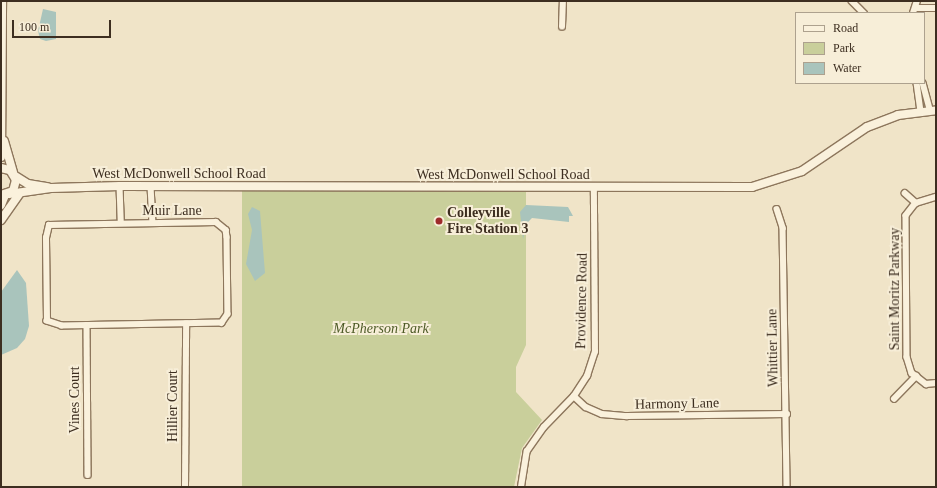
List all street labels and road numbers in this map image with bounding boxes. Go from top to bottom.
street label: West McDonwell School Road [92,166,266,182]
street label: West McDonwell School Road [416,167,590,183]
street label: Muir Lane [142,203,202,219]
street label: Saint Moritz Parkway [887,228,903,350]
street label: Providence Road [573,253,591,349]
street label: Whittier Lane [764,309,782,387]
street label: Vines Court [67,366,83,434]
street label: Hillier Court [165,370,181,442]
street label: Harmony Lane [635,395,719,413]

